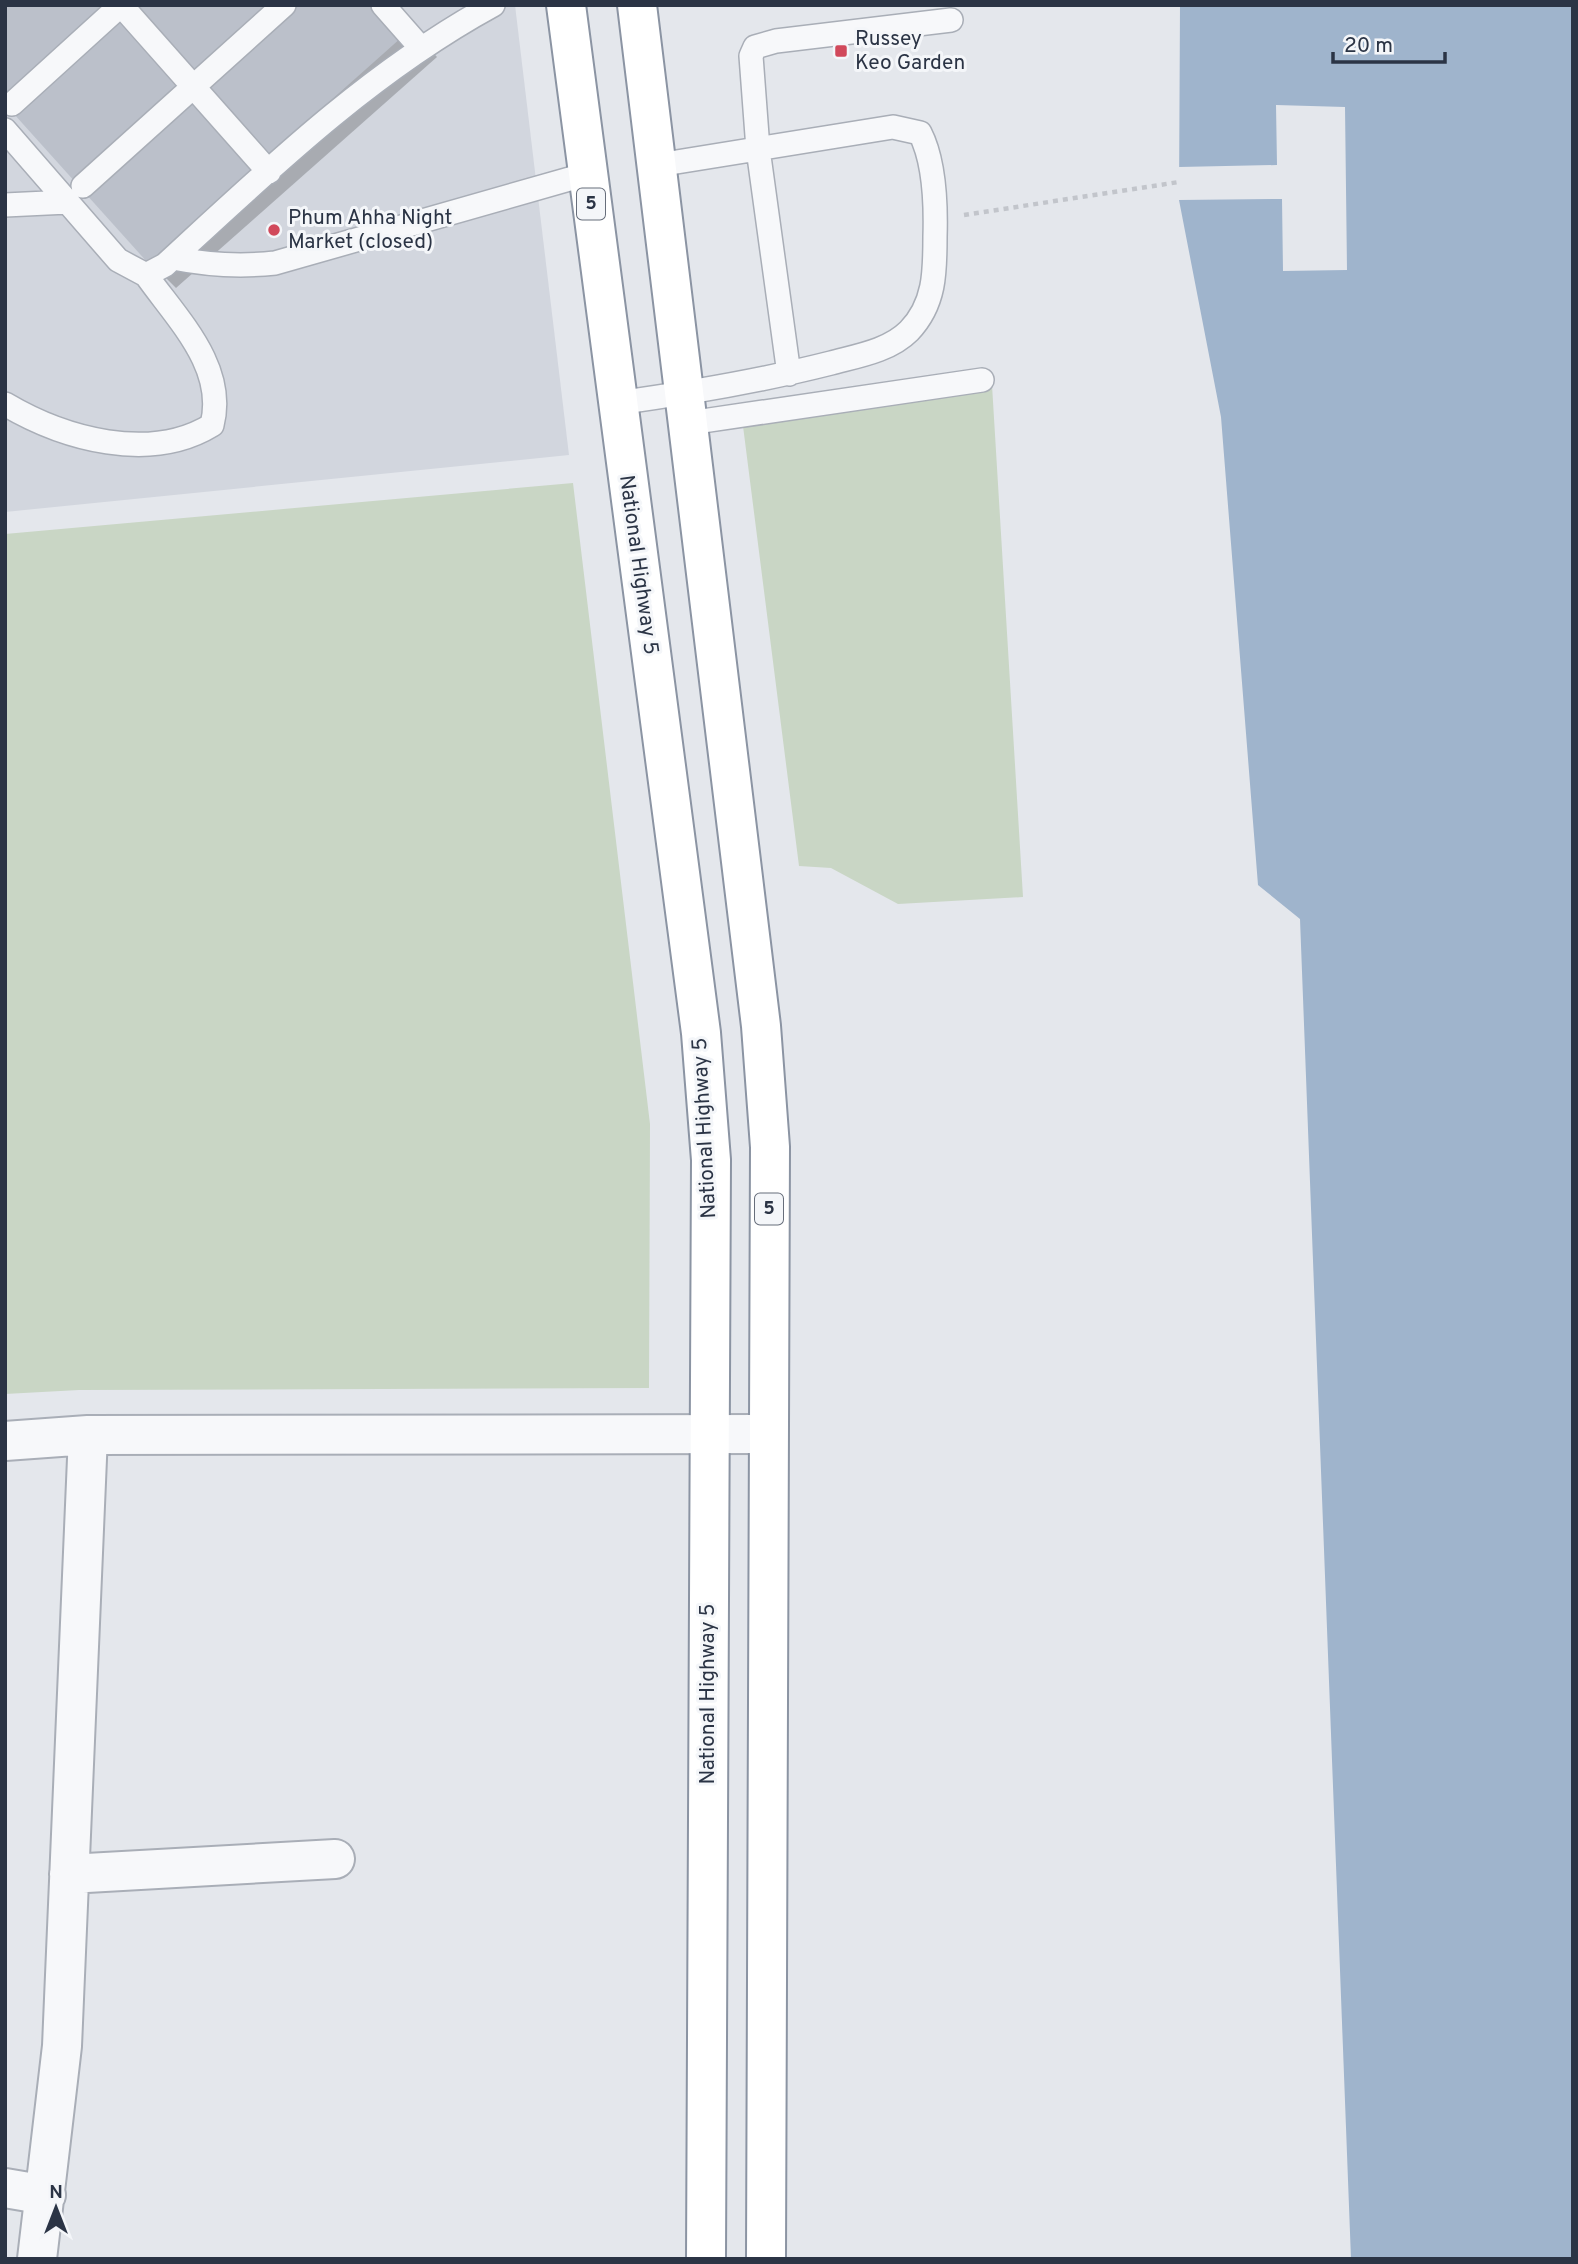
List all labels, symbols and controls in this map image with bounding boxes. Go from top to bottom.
scale bar [1333,21,1445,65]
place label: Russey Keo Garden [855,26,965,77]
text: 20 m [1344,33,1393,60]
marker: Russey Keo Garden [833,43,849,59]
road number: 5 [577,188,605,220]
place label: Phum Ahha Night Market (closed) [288,205,452,256]
marker: Phum Ahha Night Market (closed) [266,222,282,238]
street label: National Highway 5 [612,473,664,657]
street label: National Highway 5 [687,1037,723,1219]
road number: 5 [755,1194,783,1224]
street label: National Highway 5 [695,1603,722,1785]
north arrow [21,2173,91,2243]
text: N [49,2181,63,2205]

